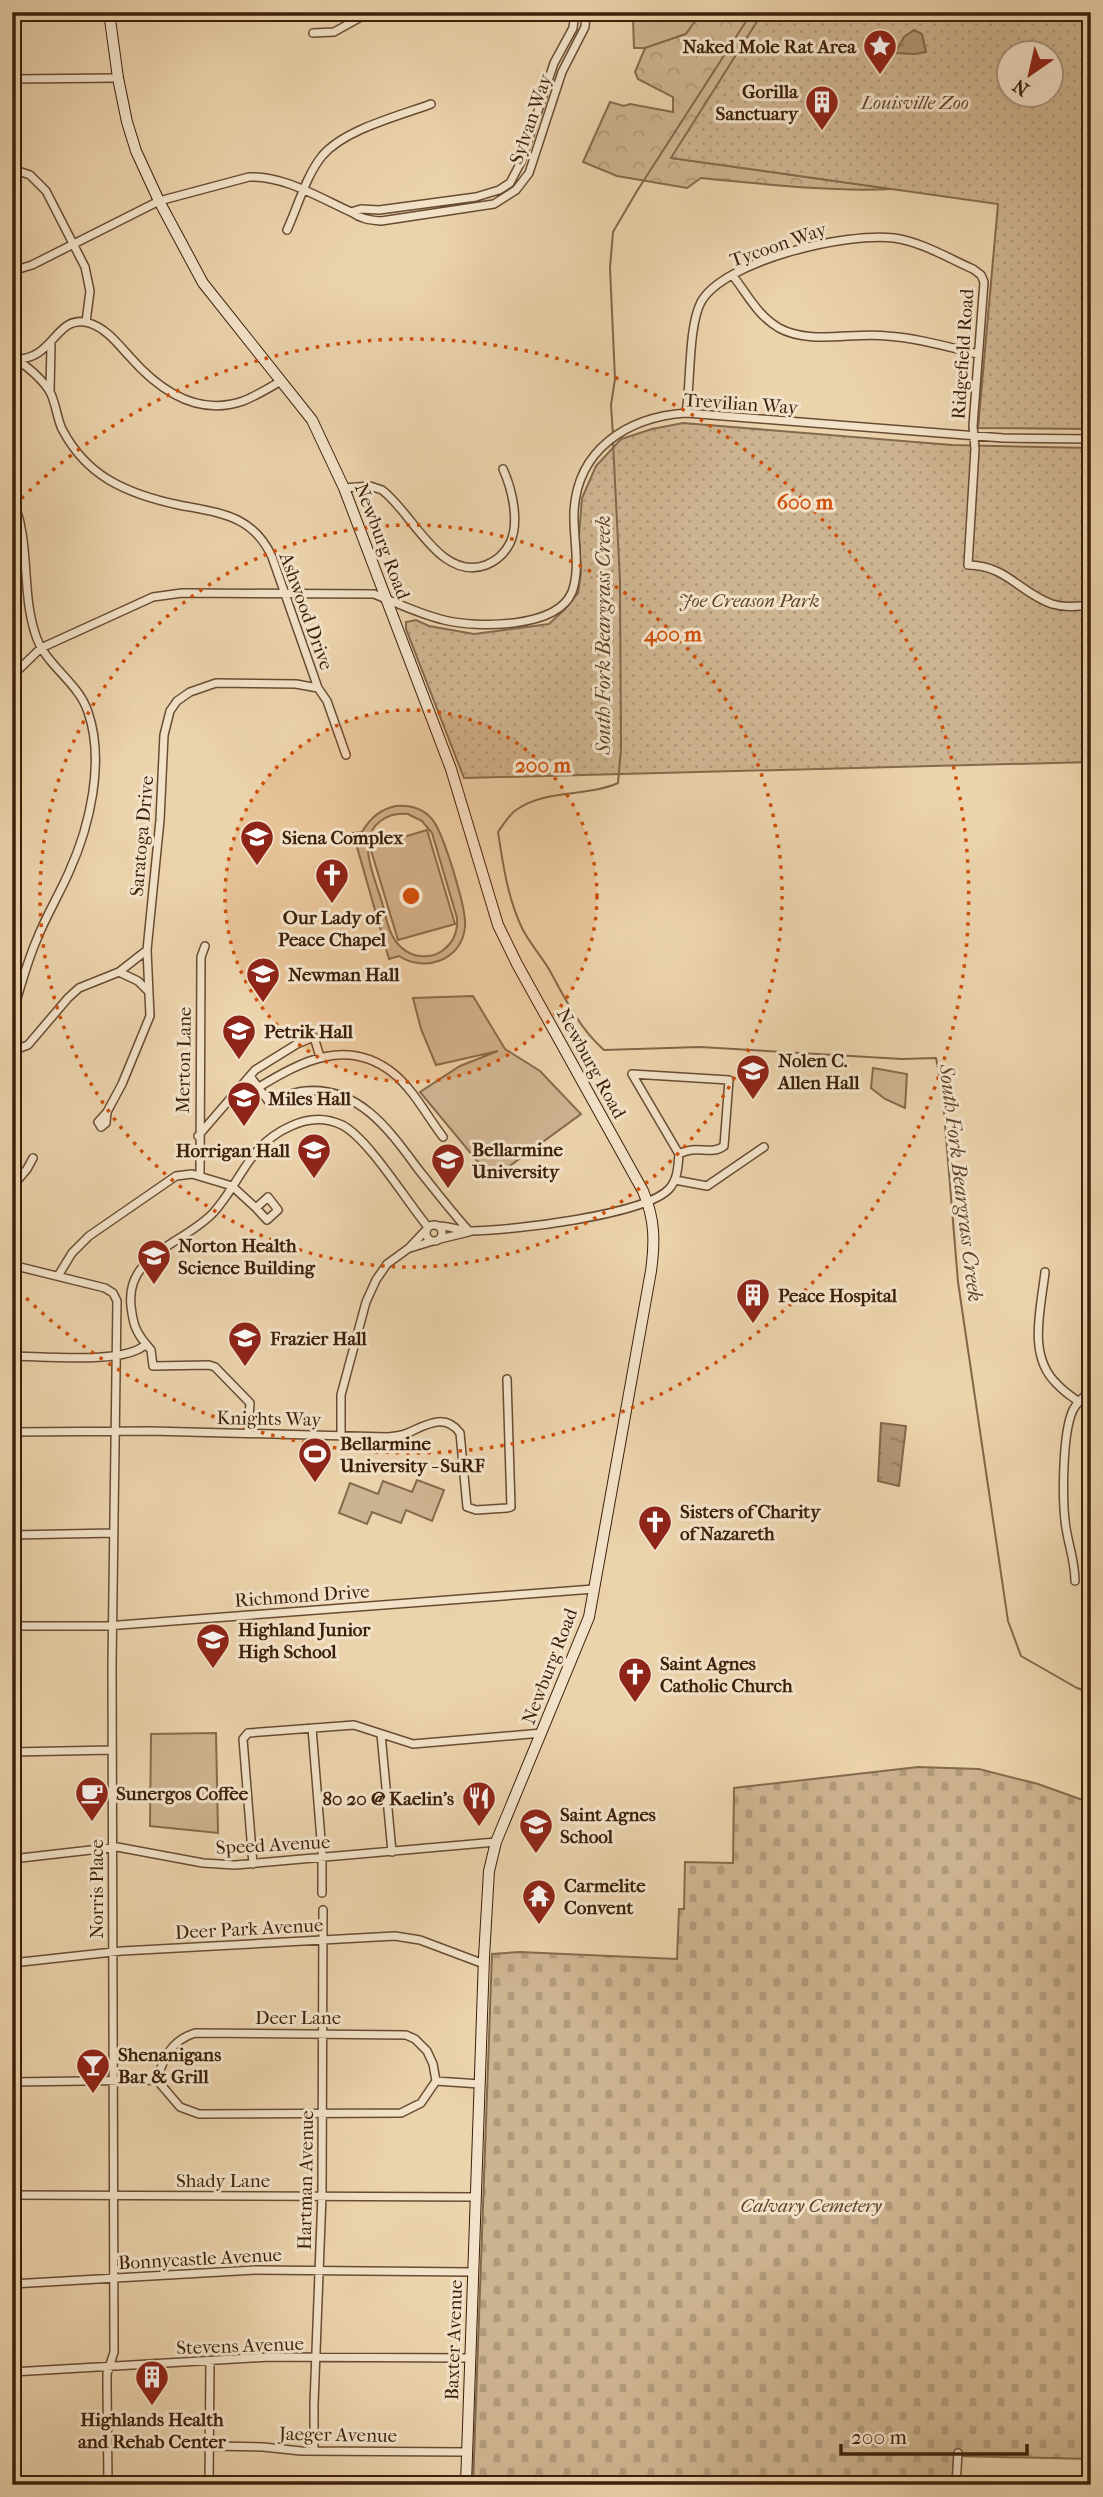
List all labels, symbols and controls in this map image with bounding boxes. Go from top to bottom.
place icon: Naked Mole Rat Area [861,27,899,76]
place label: Naked Mole Rat Area [682,36,857,58]
north arrow [995,38,1064,108]
street label: Sylvan Way [505,71,557,167]
text: N [1008,74,1033,100]
place label: Gorilla Sanctuary [716,81,799,125]
building icon: Gorilla Sanctuary [803,83,841,132]
park label: Louisville Zoo [859,92,969,114]
street label: Tycoon Way [727,218,830,272]
street label: Ridgefield Road [947,287,979,420]
street label: Trevilian Way [683,389,800,419]
street label: Newburg Road [350,480,415,603]
text: 600 m [777,490,834,514]
water label: South Fork Beargrass Creek [591,515,615,756]
street label: Ashwood Drive [274,549,338,673]
park label: Joe Creason Park [679,590,820,612]
text: 400 m [643,622,702,647]
text: 200 m [515,753,572,777]
street label: Saratoga Drive [126,775,158,897]
school or university icon: Siena Complex [238,818,276,867]
place label: Siena Complex [282,827,404,849]
church icon: Our Lady of Peace Chapel [313,856,351,905]
centre of rings [399,884,423,908]
place label: Our Lady of Peace Chapel [278,907,387,951]
school or university icon: Newman Hall [244,955,282,1004]
place label: Newman Hall [288,964,400,986]
street label: Newburg Road [552,1005,631,1123]
street label: Merton Lane [172,1006,196,1114]
school or university icon: Petrik Hall [220,1012,258,1061]
place label: Petrik Hall [264,1021,354,1043]
place label: Nolen C. Allen Hall [777,1050,860,1094]
school or university icon: Nolen C. Allen Hall [734,1052,772,1101]
water label: South Fork Beargrass Creek [934,1062,987,1303]
school or university icon: Miles Hall [225,1079,263,1128]
place label: Miles Hall [267,1088,352,1110]
school or university icon: Horrigan Hall [295,1131,333,1180]
place label: Bellarmine University [471,1139,563,1183]
place label: Horrigan Hall [176,1140,291,1162]
school or university icon: Bellarmine University [429,1141,467,1190]
place label: Norton Health Science Building [178,1235,316,1279]
school or university icon: Norton Health Science Building [135,1237,173,1286]
building icon: Peace Hospital [734,1276,772,1325]
place label: Peace Hospital [778,1285,898,1307]
school or university icon: Frazier Hall [226,1319,264,1368]
place label: Frazier Hall [269,1328,368,1350]
street label: Knights Way [216,1407,322,1431]
place label: Bellarmine University - SuRF [339,1433,485,1477]
sports icon: Bellarmine University - SuRF [296,1435,334,1484]
place label: Sisters of Charity of Nazareth [680,1501,821,1545]
church icon: Sisters of Charity of Nazareth [636,1503,674,1552]
street label: Richmond Drive [234,1580,370,1612]
street label: Newburg Road [518,1605,582,1728]
place label: Highland Junior High School [238,1619,371,1663]
school or university icon: Highland Junior High School [194,1621,232,1670]
place label: Saint Agnes Catholic Church [660,1653,793,1697]
church icon: Saint Agnes Catholic Church [616,1655,654,1704]
cafe icon: Sunergos Coffee [73,1774,111,1823]
restaurant icon: 80 20 @ Kaelin's [460,1779,498,1828]
place label: Sunergos Coffee [116,1783,249,1805]
place label: 80 20 @ Kaelin's [322,1788,454,1810]
place label: Saint Agnes School [560,1804,656,1848]
school or university icon: Saint Agnes School [517,1806,555,1855]
street label: Speed Avenue [215,1831,331,1859]
street label: Norris Place [86,1839,108,1939]
place label: Carmelite Convent [564,1875,646,1919]
temple icon: Carmelite Convent [520,1877,558,1926]
street label: Deer Park Avenue [174,1914,324,1944]
street label: Deer Lane [255,2007,341,2029]
place label: Shenanigans Bar & Grill [118,2044,221,2088]
bar icon: Shenanigans Bar & Grill [74,2046,112,2095]
street label: Hartman Avenue [294,2110,318,2250]
street label: Shady Lane [176,2170,270,2192]
park label: Calvary Cemetery [740,2195,883,2217]
street label: Bonnycastle Avenue [118,2244,283,2274]
street label: Baxter Avenue [441,2279,467,2401]
street label: Stevens Avenue [176,2333,304,2359]
building icon: Highlands Health and Rehab Center [133,2358,171,2407]
place label: Highlands Health and Rehab Center [78,2409,227,2453]
scale bar [841,2413,1026,2457]
street label: Jaeger Avenue [277,2423,397,2447]
text: 200 m [851,2425,907,2449]

